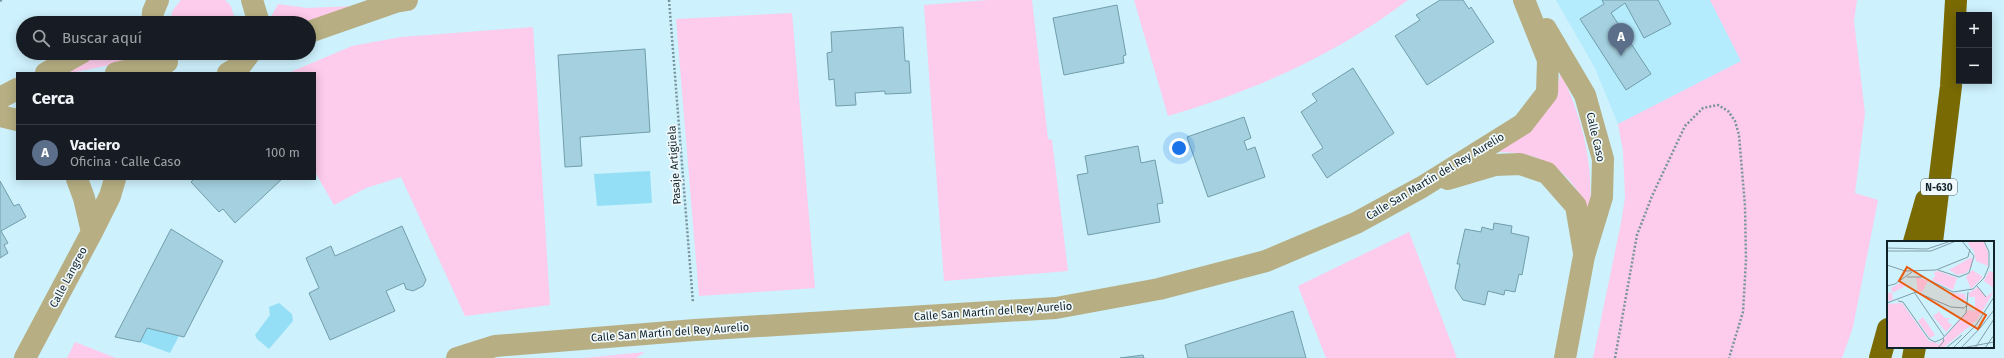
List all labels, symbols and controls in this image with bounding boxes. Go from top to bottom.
map controls [1956,12,1992,84]
button: + [1956,12,1992,48]
search box [16,16,316,60]
pin: A [1608,23,1634,56]
icon: search [30,27,52,49]
text: Buscar aquí [62,29,142,47]
button: − [1956,48,1992,84]
text: Cerca [32,88,74,109]
street label: Calle Caso [1583,111,1608,163]
street label: Pasaje Artigüela [665,125,684,205]
street label: Calle San Martín del Rey Aurelio [1364,130,1507,223]
text: Vaciero [70,136,120,154]
your location [1169,138,1189,158]
text: A [41,145,49,160]
text: 100 m [265,145,300,160]
text: Oficina · Calle Caso [70,154,181,169]
road number: N-630 [1921,179,1957,195]
inset map [1887,241,1994,348]
street label: Calle Langreo [47,245,90,310]
street label: Calle San Martín del Rey Aurelio [913,299,1073,324]
street label: Calle San Martín del Rey Aurelio [590,320,750,345]

